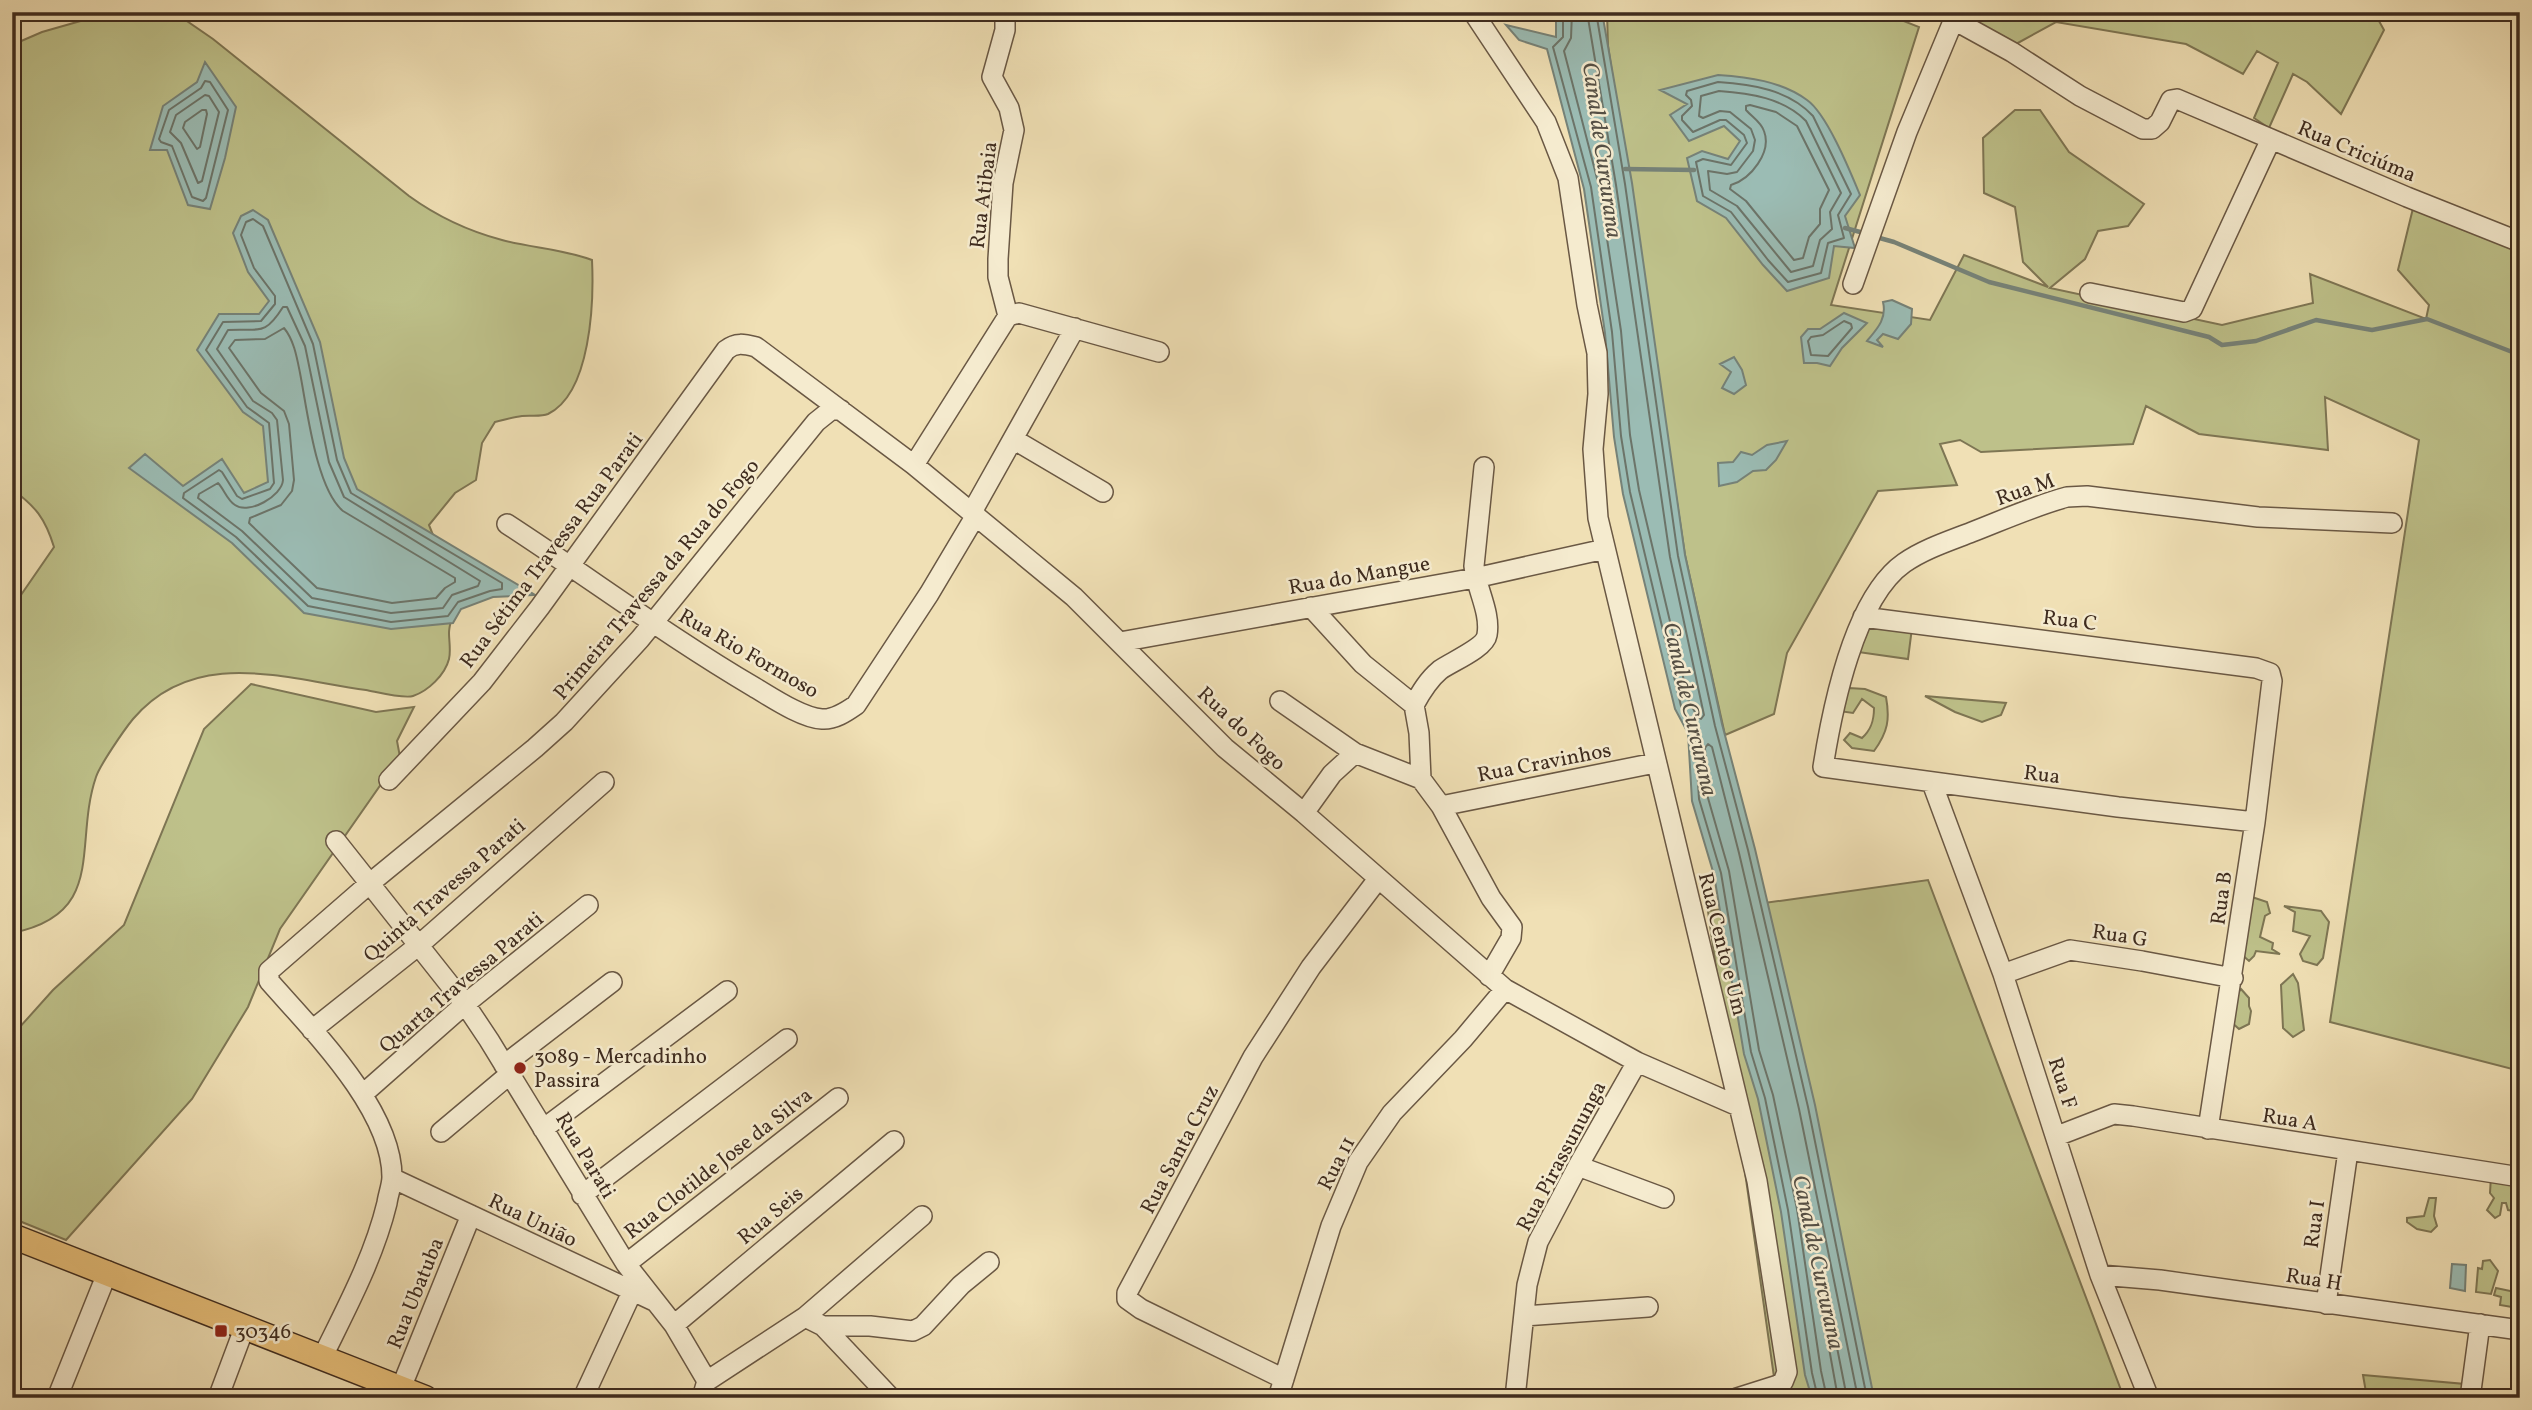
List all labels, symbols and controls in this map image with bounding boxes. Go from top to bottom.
water label: Canal de Curcurana [1573,60,1629,241]
street label: Rua Criciúma [2293,114,2420,190]
street label: Rua Atibaia [964,140,1005,250]
street label: Rua Sétima Travessa Rua Parati [454,427,651,675]
street label: Primeira Travessa da Rua do Fogo [547,453,767,707]
street label: Rua M [1992,467,2059,514]
street label: Rua do Mangue [1286,550,1432,603]
street label: Rua Rio Formoso [673,602,824,706]
street label: Rua C [2041,604,2099,639]
water label: Canal de Curcurana [1653,619,1725,800]
street label: Rua do Fogo [1190,680,1292,778]
street label: Rua Cravinhos [1475,736,1614,791]
street label: Rua [2022,759,2062,792]
street label: Quinta Travessa Parati [358,813,532,970]
street label: Rua B [2204,869,2241,927]
street label: Rua Cento e Um [1690,870,1753,1019]
street label: Quarta Travessa Parati [373,906,550,1061]
street label: Rua G [2090,918,2150,955]
place label: 3089 - Mercadinho Passira [534,1043,707,1096]
street label: Rua F [2040,1054,2083,1113]
marker: 3089 - Mercadinho Passira [512,1060,528,1076]
street label: Rua Pirassununga [1510,1076,1614,1237]
street label: Rua Santa Cruz [1134,1080,1227,1219]
street label: Rua Clotilde Jose da Silva [619,1082,819,1247]
street label: Rua A [2260,1102,2320,1139]
street label: Rua Parati [548,1107,622,1204]
street label: Rua 11 [1311,1132,1363,1196]
water label: Canal de Curcurana [1783,1172,1851,1353]
street label: Rua Seis [732,1180,810,1252]
street label: Rua União [483,1187,582,1255]
street label: Rua I [2298,1198,2333,1250]
street label: Rua Ubatuba [381,1233,452,1354]
street label: Rua H [2284,1262,2344,1299]
place label: 30346 [235,1318,291,1347]
marker: 30346 [213,1323,229,1339]

